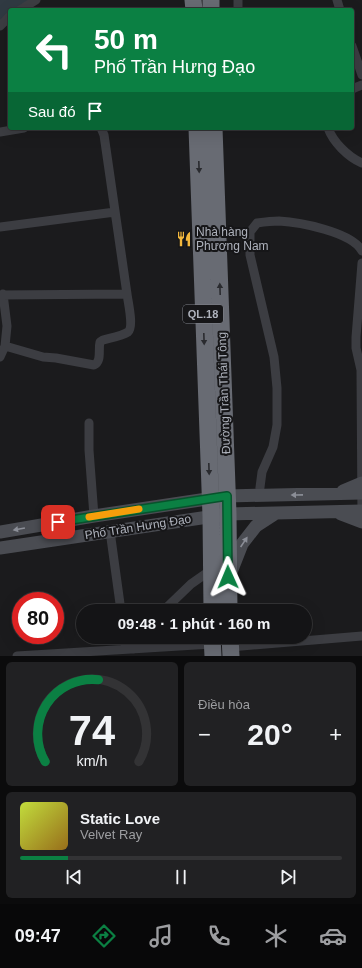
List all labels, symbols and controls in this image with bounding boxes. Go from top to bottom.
icon: left [28,24,80,76]
text: 50 m [94,24,158,55]
text: Phố Trần Hưng Đạo [94,57,255,77]
icon: arrive [84,100,106,122]
text: Sau đó [28,103,76,120]
one-way arrow [196,161,202,174]
place label: Nhà hàng Phương Nam [196,225,269,253]
restaurant icon: Nhà hàng Phương Nam [175,230,193,248]
one-way arrow [217,282,223,295]
road number: QL.18 [183,305,223,323]
street label: Đường Trần Thái Tông [215,332,233,454]
one-way arrow [201,333,208,345]
one-way arrow [205,463,212,475]
one-way arrow [290,492,303,498]
pin [41,505,75,539]
icon: arrive [47,511,69,533]
street label: Phố Trần Hưng Đạo [84,512,192,542]
one-way arrow [13,526,25,532]
one-way arrow [240,537,248,547]
position arrow [207,556,249,598]
speed limit sign: 80 [12,592,64,644]
text: 09:48 · 1 phút · 160 m [118,615,270,632]
text: Điều hòa [198,697,250,712]
text: 74 [69,707,115,754]
text: 20° [247,718,293,751]
text: − [198,722,211,747]
text: + [329,722,342,747]
text: km/h [77,753,108,769]
text: Static Love [80,810,160,827]
text: Velvet Ray [80,827,142,842]
icon: previous [63,866,85,888]
icon: pause [170,866,192,888]
icon: next [277,866,299,888]
icon: directions [90,922,118,950]
icon: music [147,922,175,950]
icon: phone [205,922,233,950]
icon: climate [262,922,290,950]
icon: car [319,922,347,950]
text: 09:47 [15,926,61,946]

